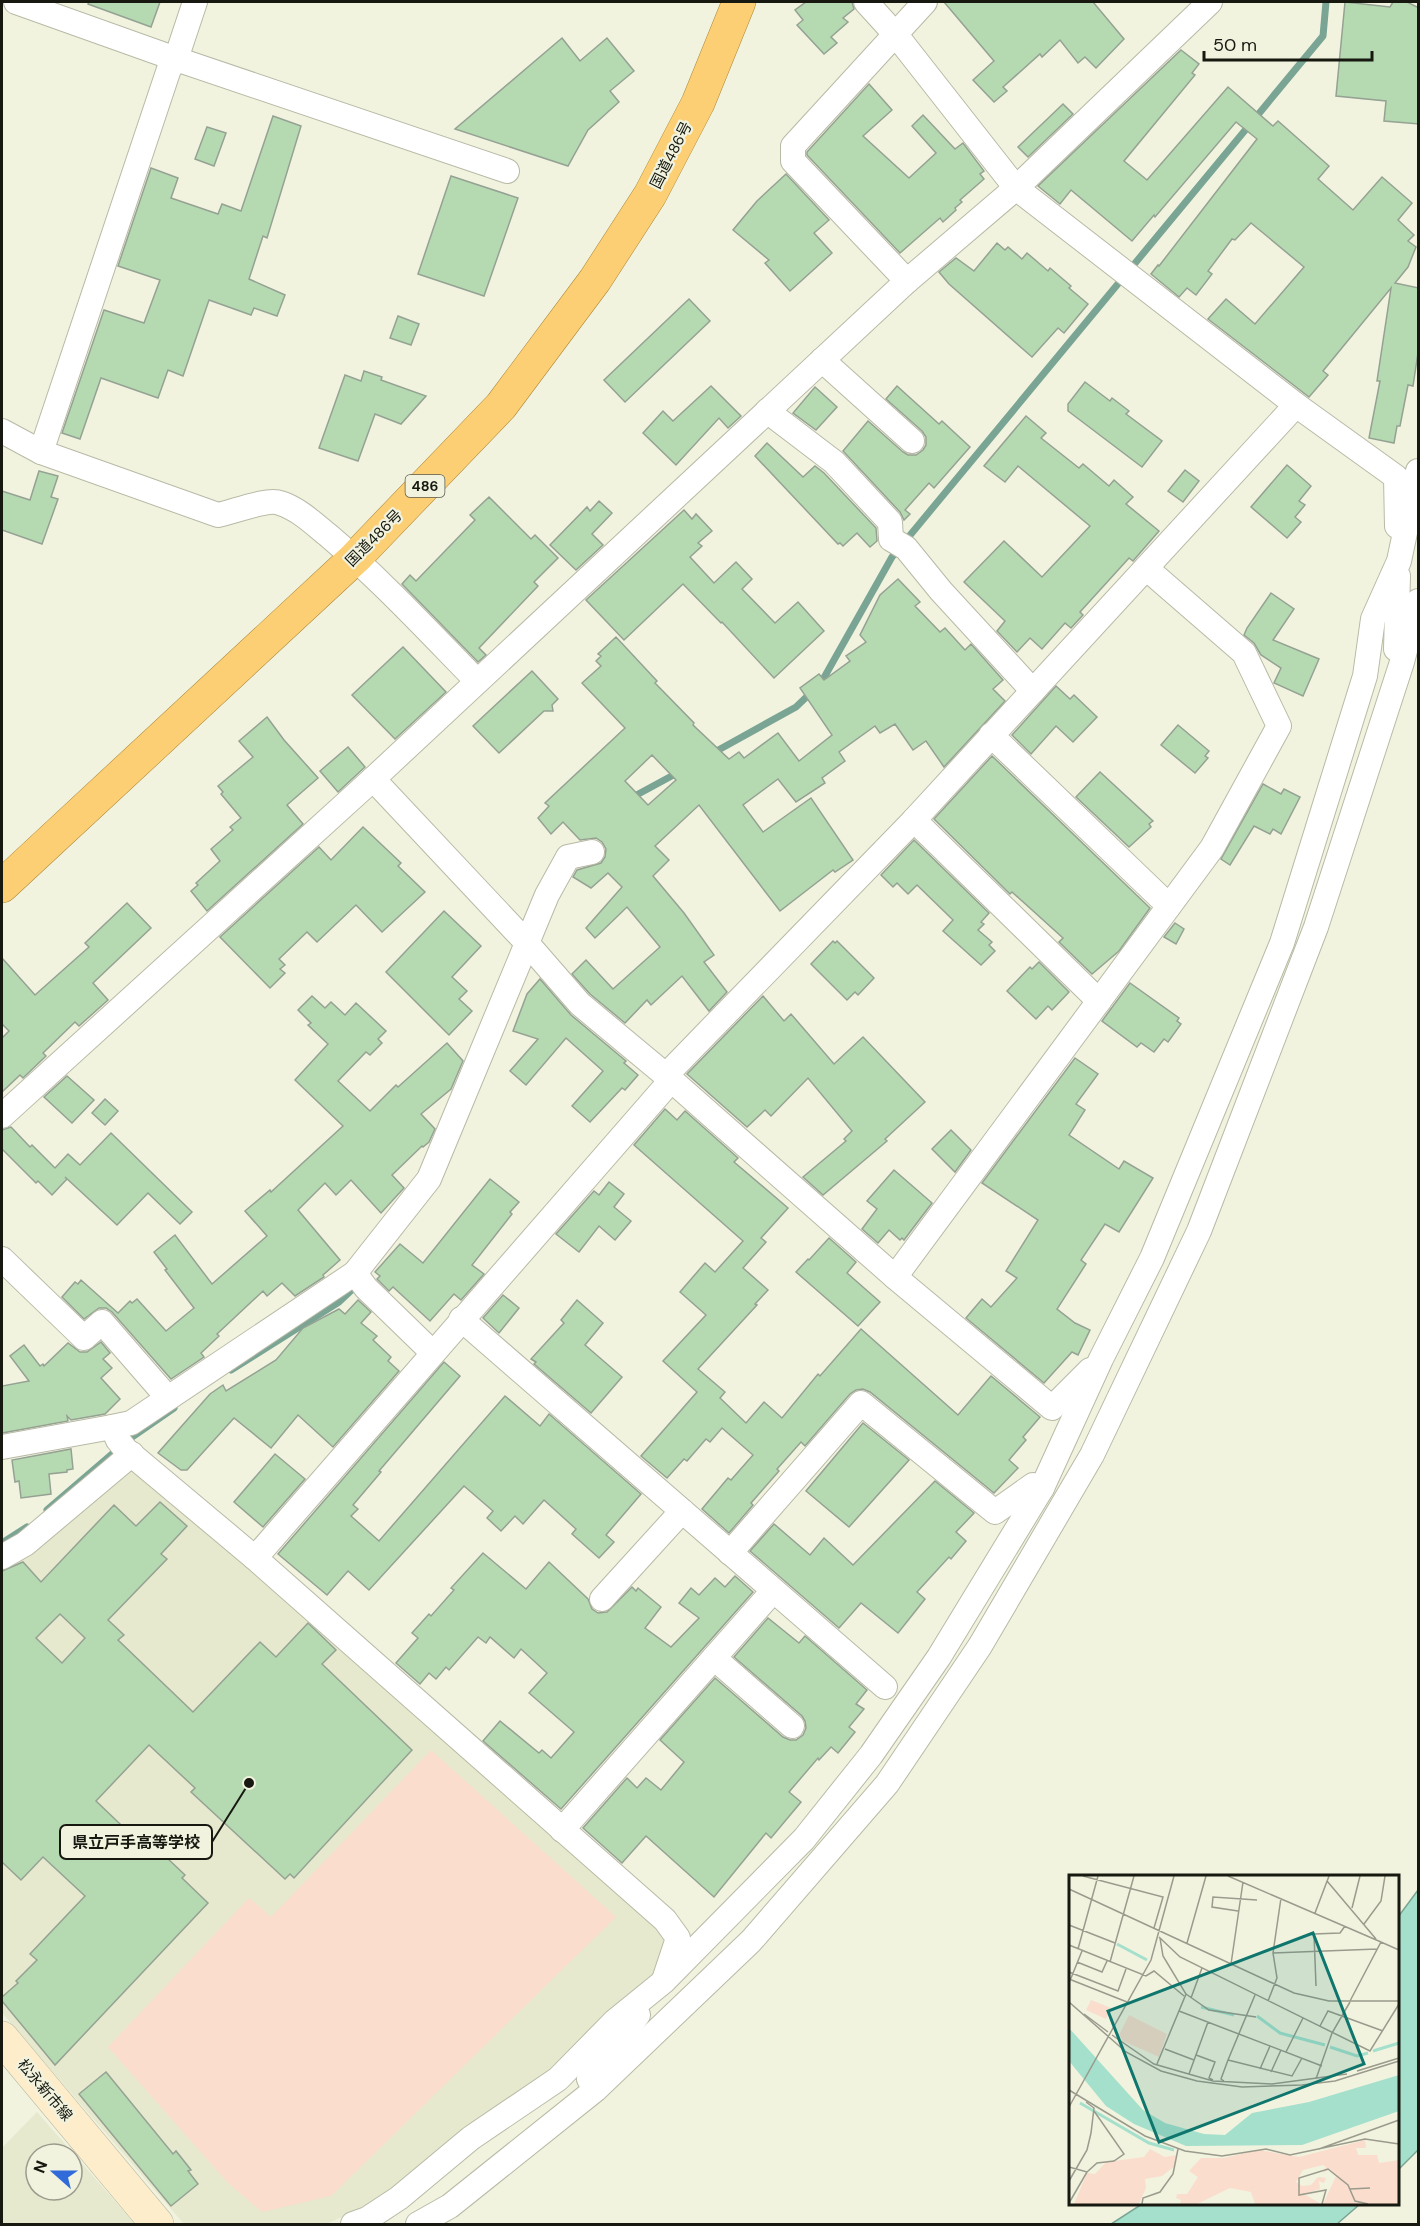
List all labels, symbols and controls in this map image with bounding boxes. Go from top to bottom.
scale bar [1204,24,1372,62]
text: 50 m [1213,33,1257,57]
street label: 国道486号 [646,118,696,192]
road number: 486 [406,475,444,497]
street label: 国道486号 [341,505,407,571]
callout: 県立戸手高等学校 [60,1825,212,1859]
text: 県立戸手高等学校 [72,1832,200,1853]
inset map [1069,1875,1399,2205]
street label: 松永新市線 [13,2055,77,2125]
north arrow [24,2142,84,2202]
text: N [29,2158,52,2176]

